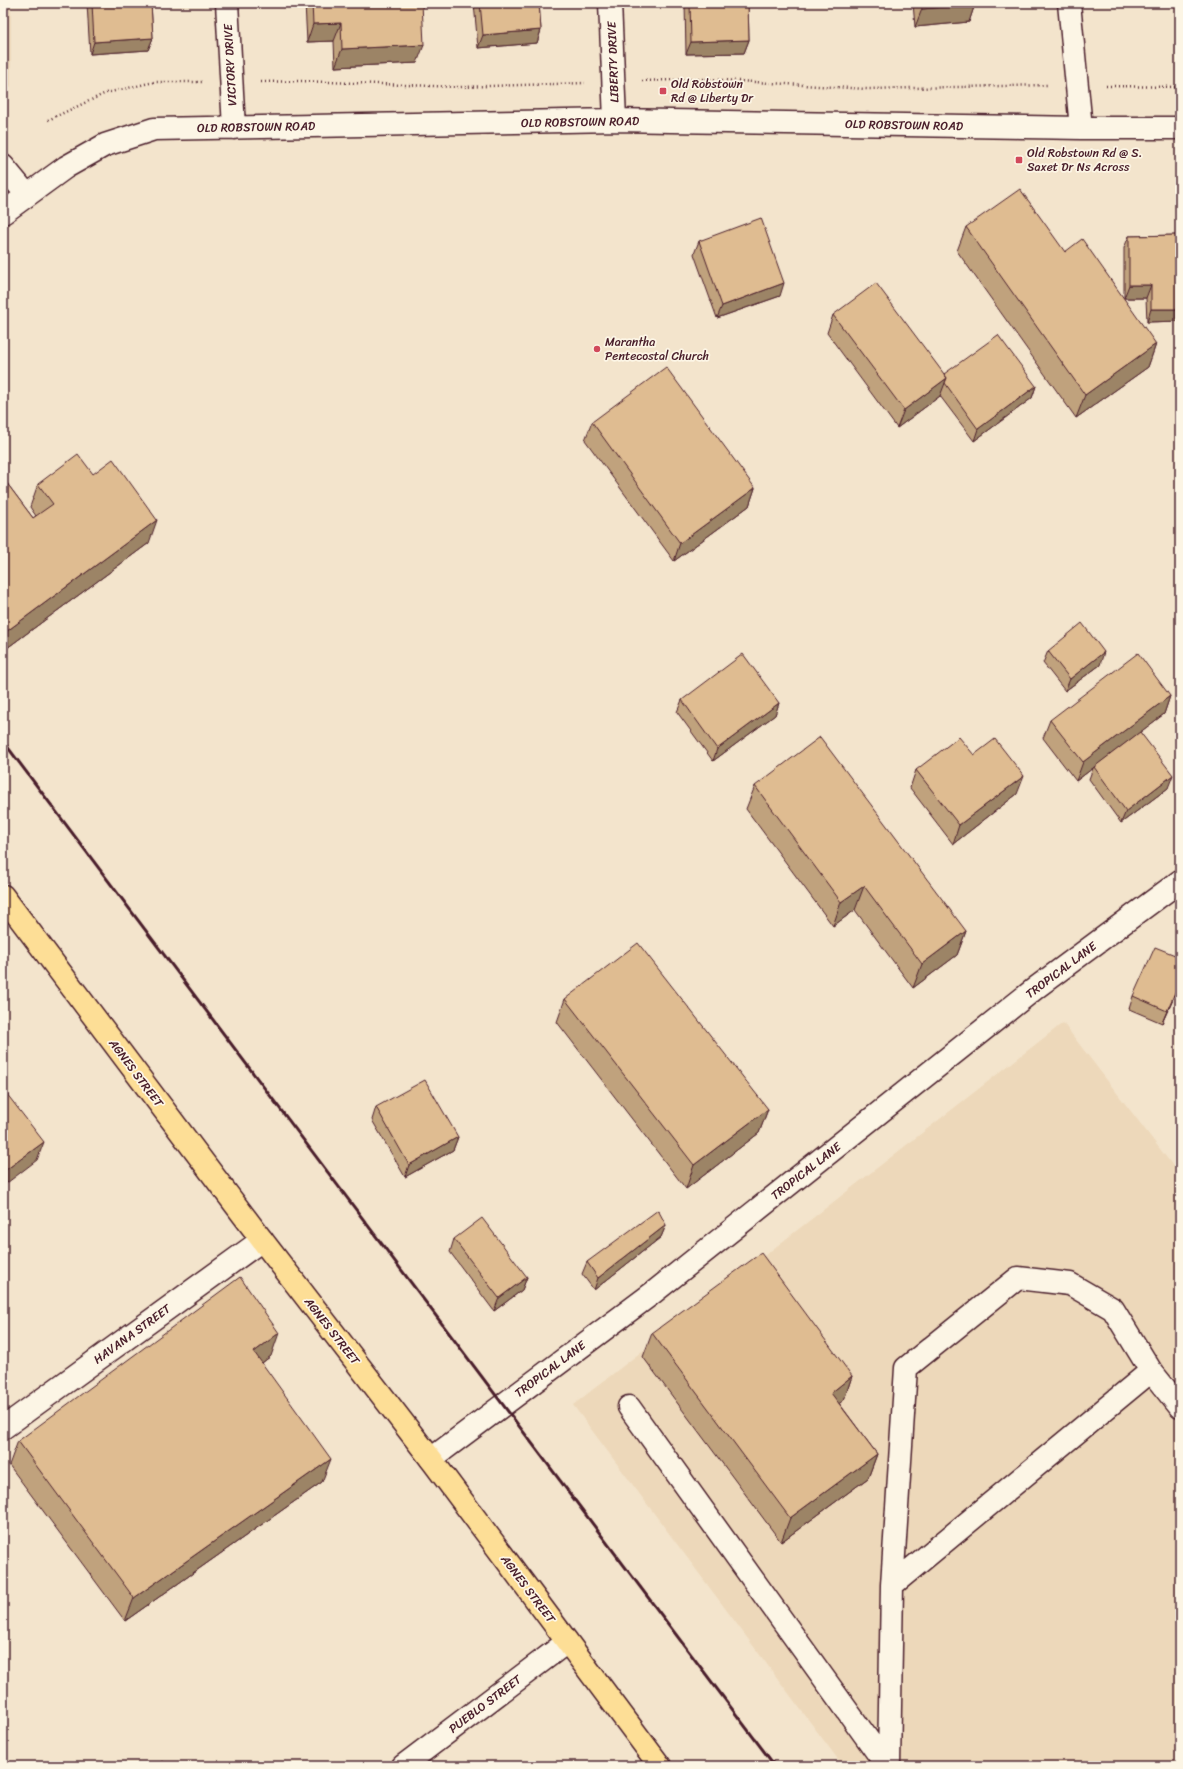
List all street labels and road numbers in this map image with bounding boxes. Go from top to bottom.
street label: LIBERTY DRIVE [601,20,625,103]
street label: VICTORY DRIVE [217,22,243,107]
street label: OLD ROBSTOWN ROAD [521,110,640,134]
street label: OLD ROBSTOWN ROAD [845,113,964,137]
street label: OLD ROBSTOWN ROAD [197,115,316,139]
street label: TROPICAL LANE [1021,935,1102,1004]
street label: AGNES STREET [102,1033,170,1113]
street label: TROPICAL LANE [766,1135,847,1206]
street label: AGNES STREET [298,1292,366,1371]
street label: HAVANA STREET [88,1297,177,1370]
street label: TROPICAL LANE [510,1334,591,1403]
street label: AGNES STREET [494,1549,562,1629]
street label: PUEBLO STREET [444,1668,527,1739]

